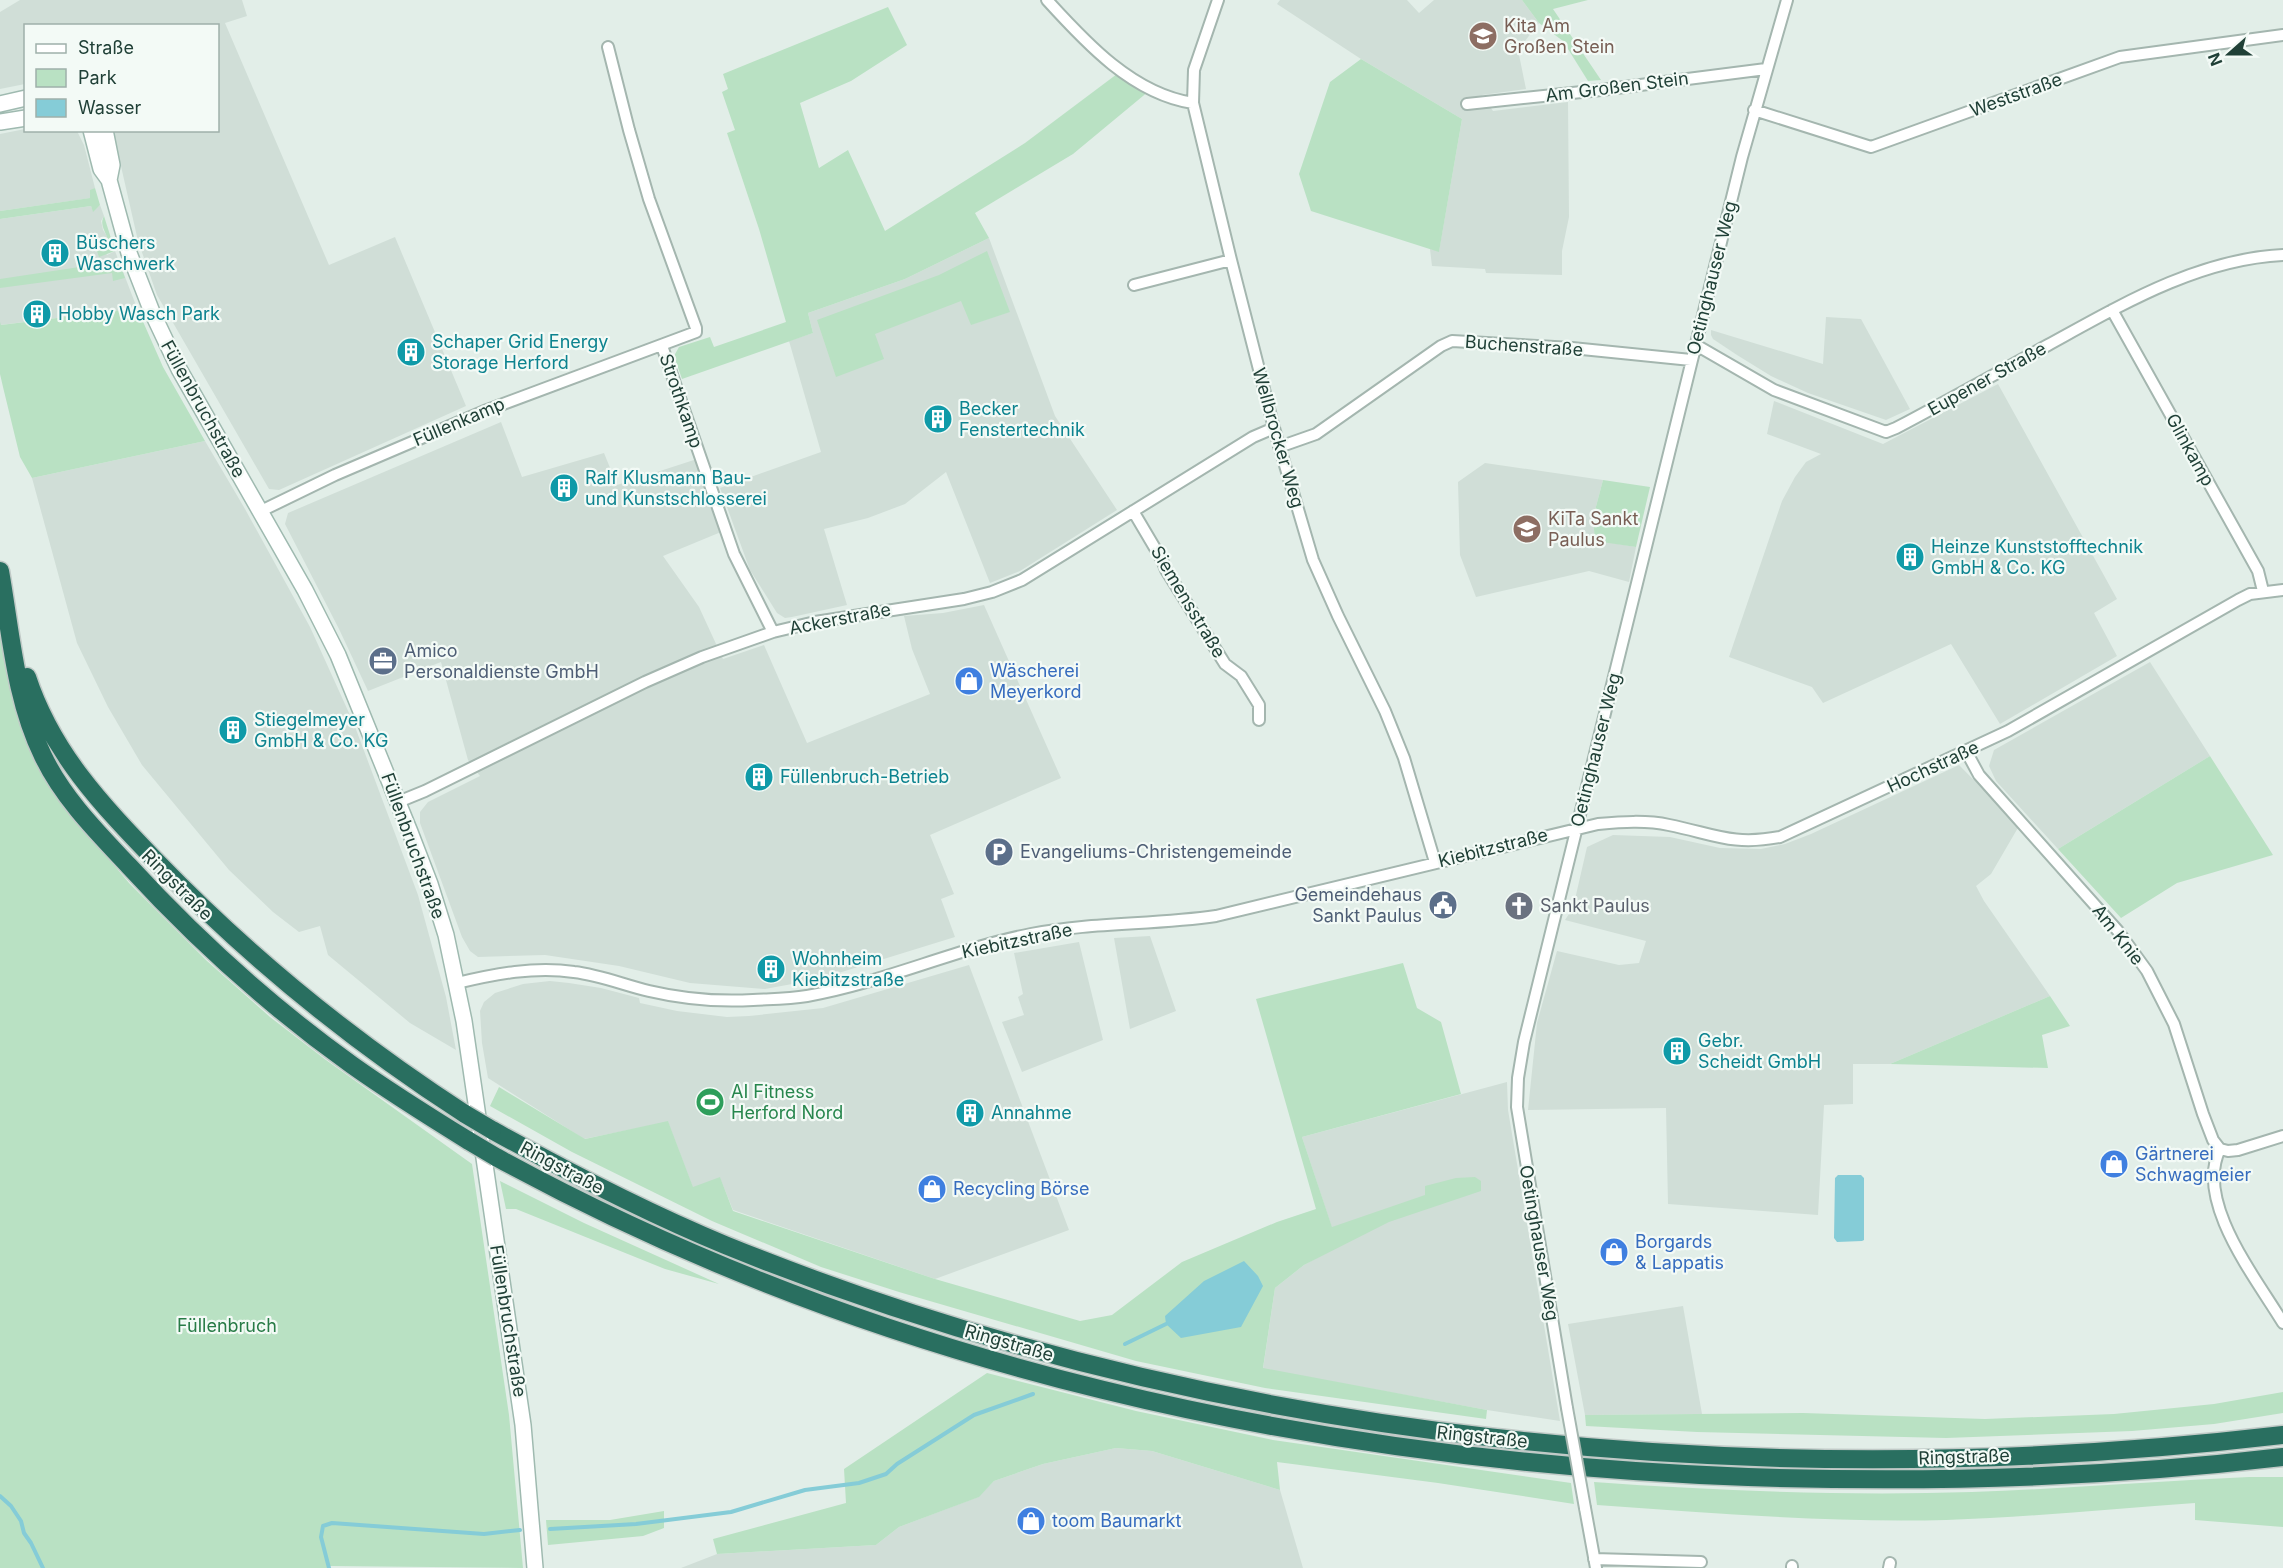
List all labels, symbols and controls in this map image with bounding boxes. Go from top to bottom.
place label: Kita Am Großen Stein [1504,15,1615,57]
school or university icon: Kita Am Großen Stein [1467,20,1499,52]
legend [24,24,219,132]
north arrow [2199,24,2259,84]
text: Straße [78,37,134,58]
text: N [2203,50,2227,69]
text: Park [78,67,117,88]
street label: Am Großen Stein [1544,67,1690,106]
street label: Weststraße [1967,68,2065,121]
text: Wasser [78,97,141,118]
street label: Oetinghauser Weg [1682,199,1741,357]
place label: Büschers Waschwerk [76,232,175,274]
building icon: Büschers Waschwerk [39,237,71,269]
building icon: Hobby Wasch Park [21,298,53,330]
place label: Hobby Wasch Park [58,303,220,324]
place label: Schaper Grid Energy Storage Herford [432,331,608,373]
street label: Buchenstraße [1464,331,1584,360]
street label: Füllenbruchstraße [157,336,250,481]
building icon: Schaper Grid Energy Storage Herford [395,336,427,368]
street label: Eupener Straße [1924,337,2050,420]
street label: Strothkamp [656,351,707,451]
street label: Wellbrocker Weg [1248,365,1309,510]
street label: Füllenkamp [410,393,508,450]
place label: Becker Fenstertechnik [959,398,1085,440]
building icon: Becker Fenstertechnik [922,403,954,435]
street label: Glinkamp [2162,410,2219,490]
place label: Ralf Klusmann Bau- und Kunstschlosserei [585,467,767,509]
building icon: Ralf Klusmann Bau- und Kunstschlosserei [548,472,580,504]
place label: KiTa Sankt Paulus [1548,508,1638,550]
school or university icon: KiTa Sankt Paulus [1511,513,1543,545]
place label: Heinze Kunststofftechnik GmbH & Co. KG [1931,536,2143,578]
building icon: Heinze Kunststofftechnik GmbH & Co. KG [1894,541,1926,573]
street label: Siemensstraße [1147,542,1230,661]
street label: Ackerstraße [787,598,893,639]
place label: Amico Personaldienste GmbH [404,640,599,682]
office icon: Amico Personaldienste GmbH [367,645,399,677]
place label: Wäscherei Meyerkord [990,660,1082,702]
shop icon: Wäscherei Meyerkord [953,665,985,697]
street label: Oetinghauser Weg [1566,671,1625,829]
place label: Stiegelmeyer GmbH & Co. KG [254,709,388,751]
building icon: Stiegelmeyer GmbH & Co. KG [217,714,249,746]
street label: Hochstraße [1884,736,1982,797]
building icon: Füllenbruch-Betrieb [743,761,775,793]
place label: Füllenbruch-Betrieb [780,766,949,787]
street label: Füllenbruchstraße [377,770,450,922]
street label: Kiebitzstraße [1436,824,1550,871]
parking icon: Evangeliums-Christengemeinde [983,836,1015,868]
place label: Evangeliums-Christengemeinde [1020,841,1292,862]
street label: Ringstraße [138,845,217,924]
place label: Gemeindehaus Sankt Paulus [1294,884,1422,926]
public building icon: Gemeindehaus Sankt Paulus [1427,889,1459,921]
church icon: Sankt Paulus [1503,890,1535,922]
place label: Sankt Paulus [1540,895,1650,916]
street label: Am Knie [2088,900,2148,969]
street label: Kiebitzstraße [960,919,1074,962]
place label: Wohnheim Kiebitzstraße [792,948,904,990]
building icon: Wohnheim Kiebitzstraße [755,953,787,985]
place label: Gebr. Scheidt GmbH [1698,1030,1821,1072]
building icon: Gebr. Scheidt GmbH [1661,1035,1693,1067]
place label: AI Fitness Herford Nord [731,1081,843,1123]
sports icon: AI Fitness Herford Nord [694,1086,726,1118]
building icon: Annahme [954,1097,986,1129]
place label: Annahme [991,1102,1072,1123]
street label: Ringstraße [517,1137,608,1198]
place label: Gärtnerei Schwagmeier [2135,1143,2251,1185]
shop icon: Gärtnerei Schwagmeier [2098,1148,2130,1180]
street label: Oetinghauser Weg [1515,1163,1564,1322]
shop icon: Recycling Börse [916,1173,948,1205]
place label: Recycling Börse [953,1178,1090,1199]
place label: Borgards & Lappatis [1635,1231,1724,1273]
shop icon: Borgards & Lappatis [1598,1236,1630,1268]
street label: Füllenbruchstraße [486,1243,531,1398]
park label: Füllenbruch [177,1315,277,1336]
street label: Ringstraße [962,1320,1056,1365]
street label: Ringstraße [1435,1421,1529,1452]
street label: Ringstraße [1918,1444,2010,1469]
shop icon: toom Baumarkt [1015,1505,1047,1537]
place label: toom Baumarkt [1052,1510,1181,1531]

